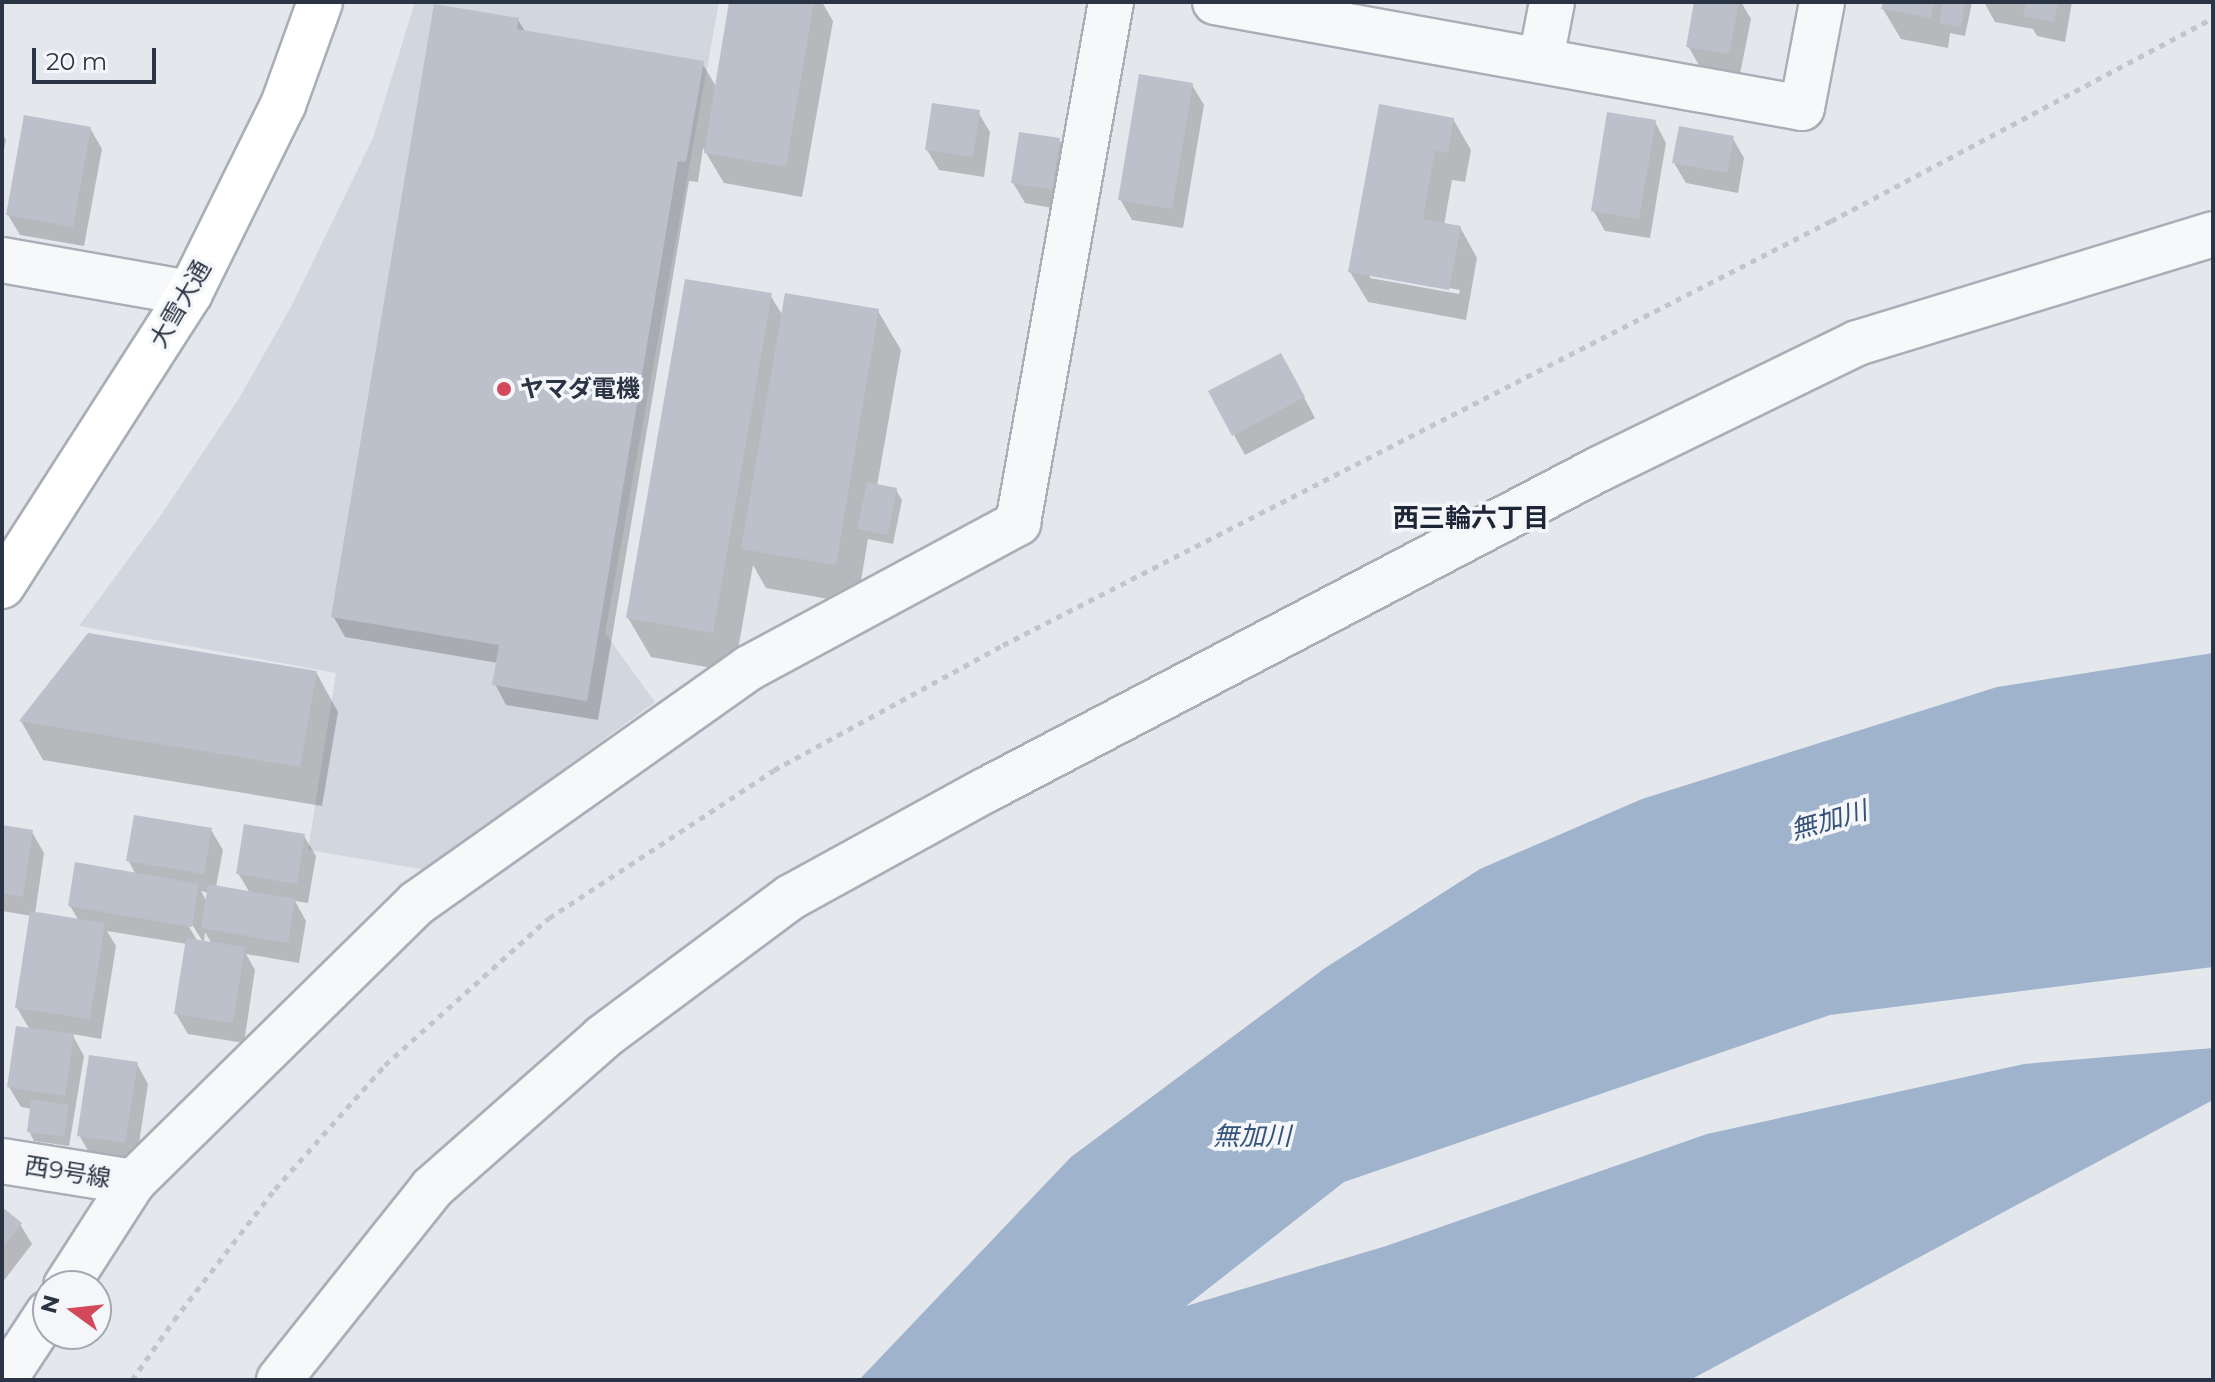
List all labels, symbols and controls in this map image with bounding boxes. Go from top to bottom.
scale bar [36,32,160,82]
text: 20 m [46,47,107,76]
street label: 大雪大通 [144,255,216,353]
place label: ヤマダ電機 [520,375,640,403]
marker: ヤマダ電機 [495,380,513,398]
district label: 西三輪六丁目 [1393,503,1549,535]
water label: 無加川 [1787,795,1871,847]
water label: 無加川 [1213,1121,1291,1153]
street label: 西9号線 [23,1151,113,1193]
north arrow [32,1270,112,1350]
text: N [35,1292,66,1316]

